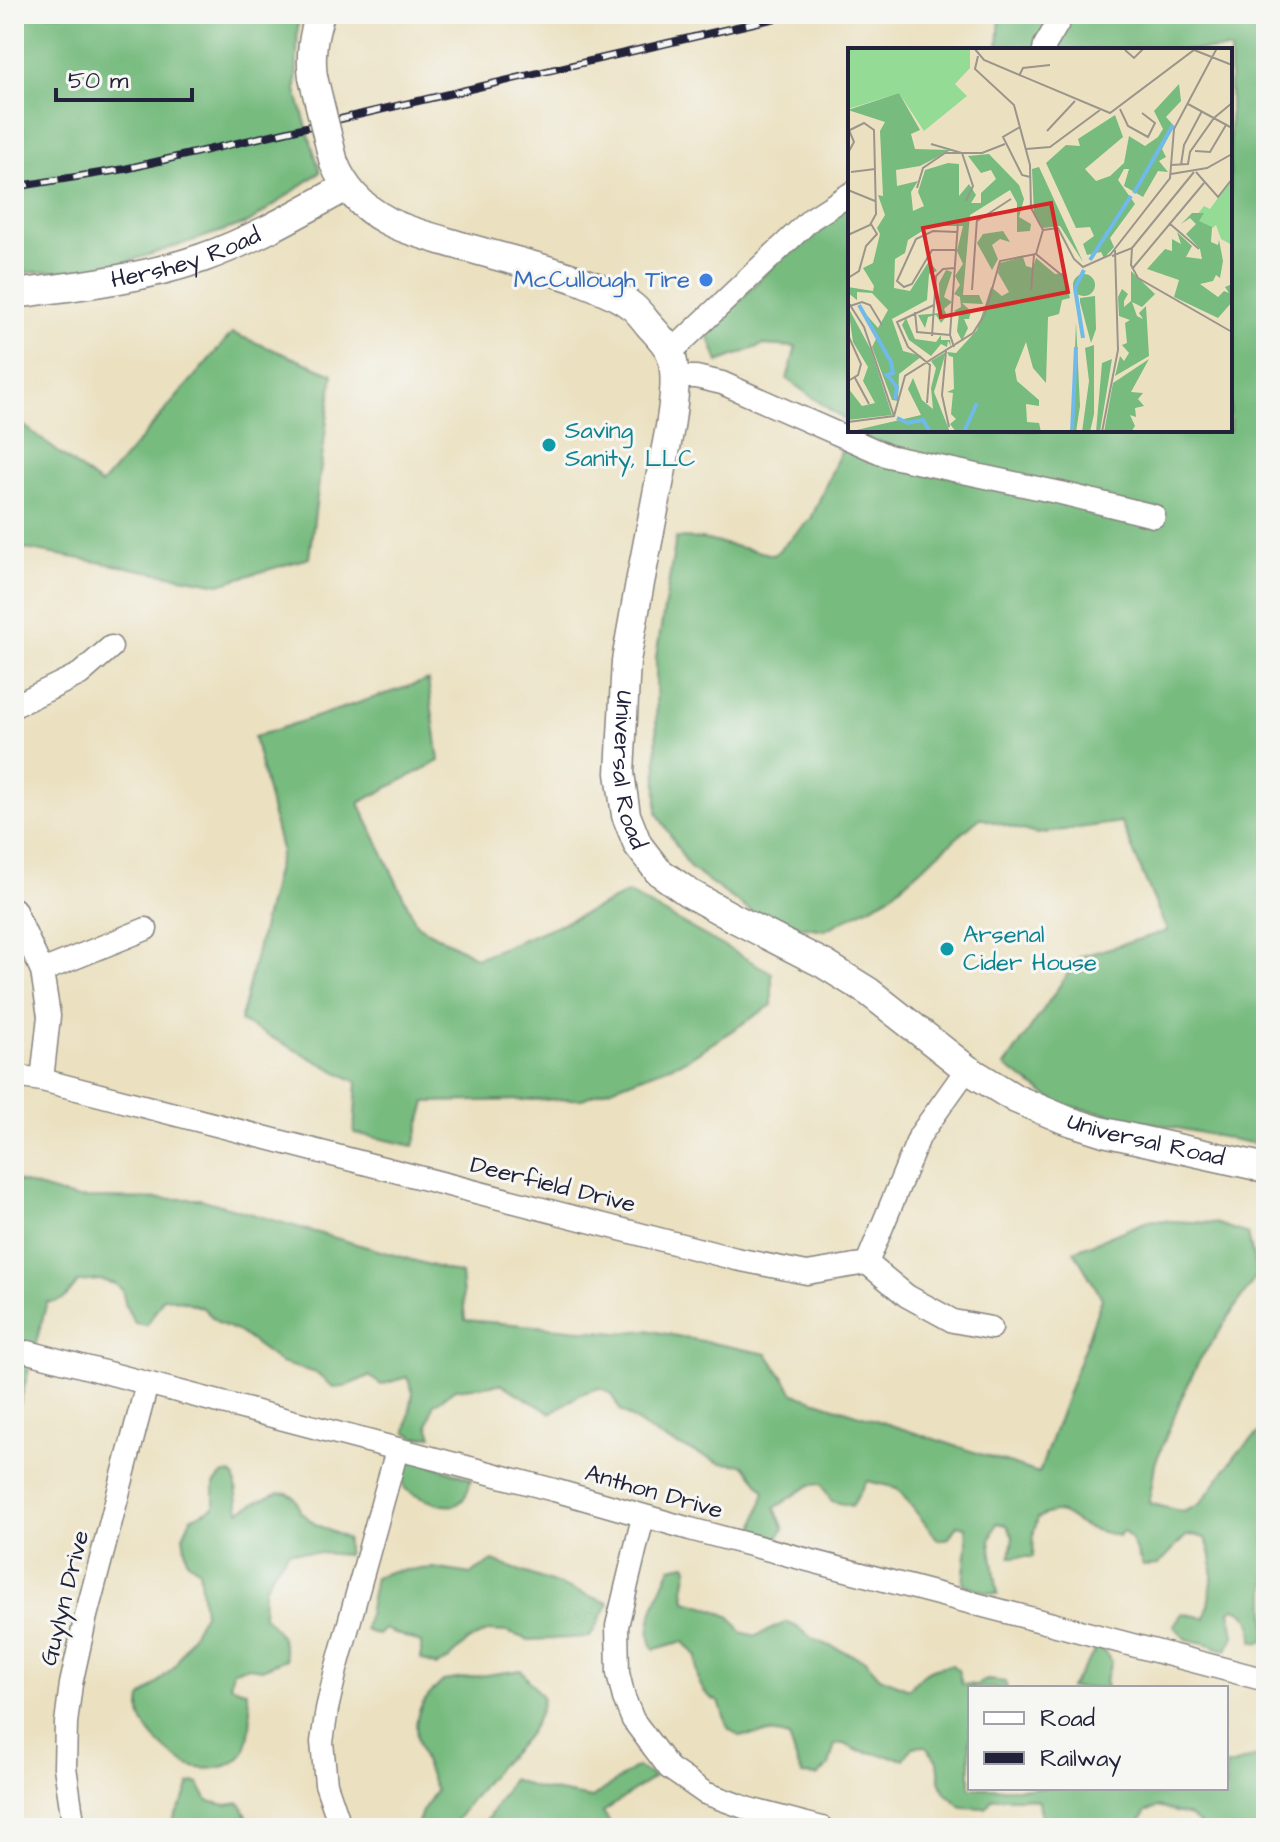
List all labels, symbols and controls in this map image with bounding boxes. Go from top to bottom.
inset map [848,48,1232,432]
scale bar [56,52,192,102]
text: 50 m [68,64,129,98]
street label: Hershey Road [108,218,266,297]
place label: McCullough Tire [514,263,690,298]
marker: McCullough Tire [697,271,715,289]
place label: Saving Sanity, LLC [565,414,695,477]
marker: Saving Sanity, LLC [540,436,558,454]
street label: Universal Road [603,690,655,854]
place label: Arsenal Cider House [963,918,1097,980]
marker: Arsenal Cider House [938,940,956,958]
street label: Universal Road [1063,1104,1228,1175]
street label: Deerfield Drive [467,1148,639,1222]
street label: Anthon Drive [581,1456,727,1528]
street label: Guylyn Drive [32,1527,99,1670]
legend [968,1686,1228,1790]
text: Road [1040,1702,1095,1736]
text: Railway [1040,1742,1122,1777]

